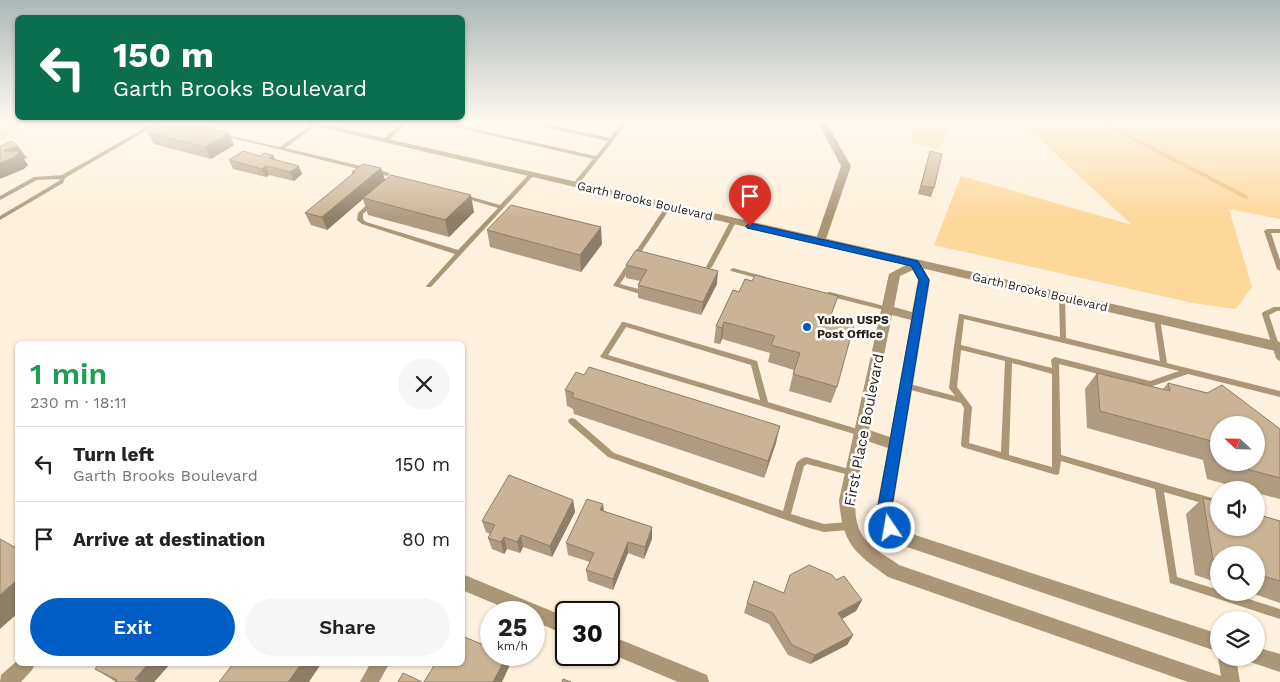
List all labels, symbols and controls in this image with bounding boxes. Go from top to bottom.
text: 150 m [113,34,214,76]
icon: left [30,35,95,100]
text: Garth Brooks Boulevard [113,76,367,101]
pin [729,175,771,226]
street label: Garth Brooks Boulevard [576,179,714,223]
icon: arrive [736,182,764,210]
street label: Garth Brooks Boulevard [971,270,1109,314]
place label: Yukon USPS Post Office [817,313,889,341]
marker: Yukon USPS Post Office [801,321,813,333]
street label: First Place Boulevard [840,352,888,508]
text: 1 min [30,356,107,391]
button: close [398,358,450,410]
text: 230 m · 18:11 [30,393,127,412]
north arrow [1210,416,1265,471]
map controls [1210,416,1265,666]
text: Turn left [73,443,154,466]
icon: left [30,450,58,478]
text: 150 m [395,453,450,476]
text: Garth Brooks Boulevard [73,466,258,485]
button: sound [1210,481,1265,536]
position arrow [863,501,915,553]
icon: arrive [30,525,58,553]
text: Arrive at destination [73,528,265,551]
text: 80 m [402,528,450,551]
button: search [1210,546,1265,601]
button: Exit [30,598,235,656]
button: Share [245,598,450,656]
speed limit sign: 30 [555,601,620,666]
button: layers [1210,611,1265,666]
text: 25 [498,613,527,642]
text: km/h [497,639,528,653]

